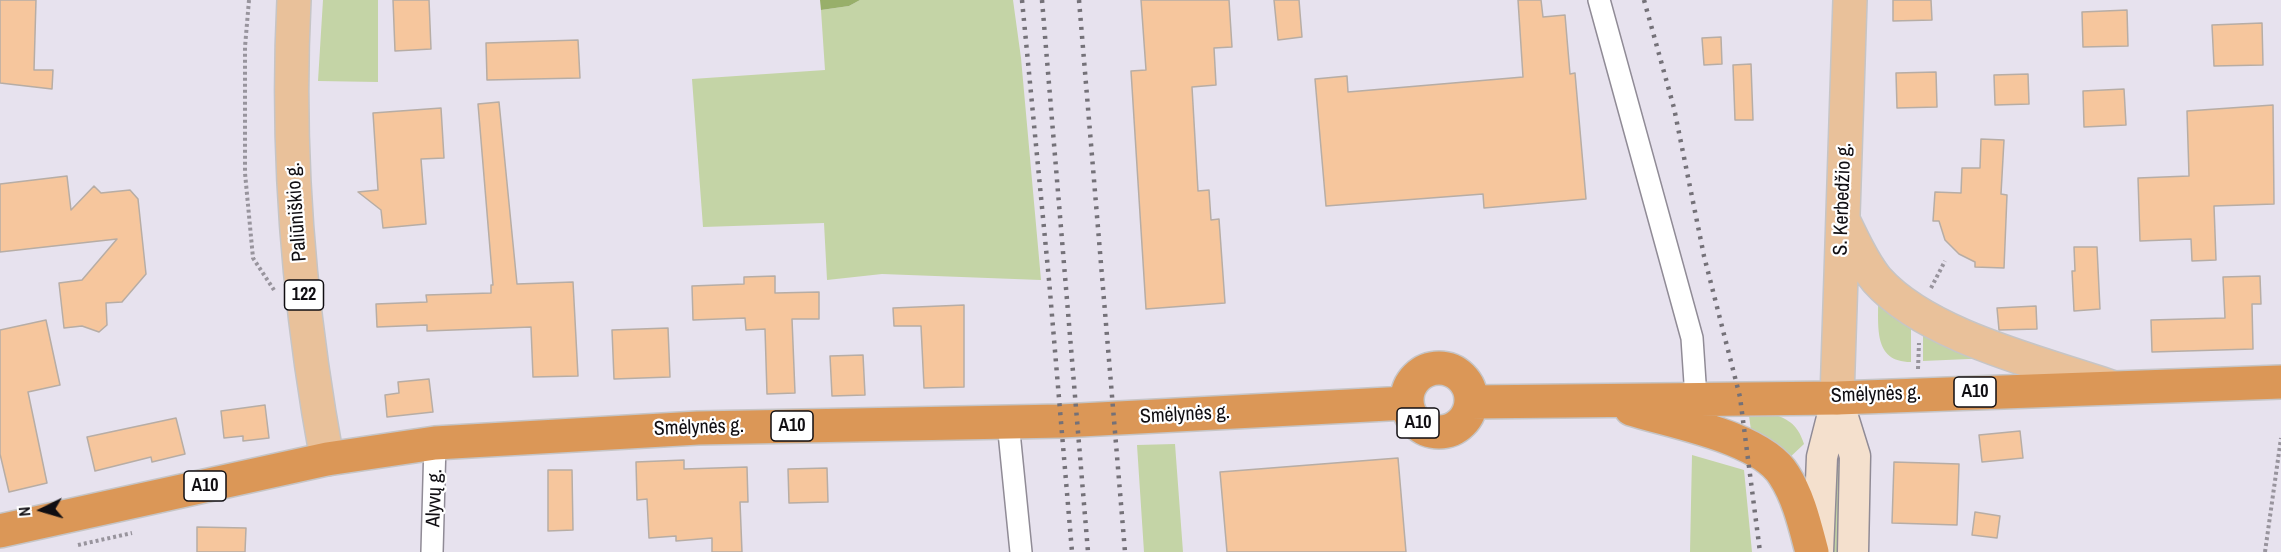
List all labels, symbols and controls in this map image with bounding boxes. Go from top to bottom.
street label: S. Kerbedžio g. [1829,142,1857,256]
street label: Paliūniškio g. [282,162,312,262]
road number: 122 [284,280,324,310]
road number: A10 [1954,377,1996,407]
street label: Smėlynės g. [1830,381,1922,409]
street label: Smėlynės g. [1139,401,1231,429]
road number: A10 [1397,408,1439,438]
road number: A10 [771,411,813,441]
street label: Smėlynės g. [653,414,745,442]
street label: Alyvų g. [422,468,448,528]
road number: A10 [184,471,226,501]
north arrow [12,480,72,540]
text: N [13,506,35,517]

